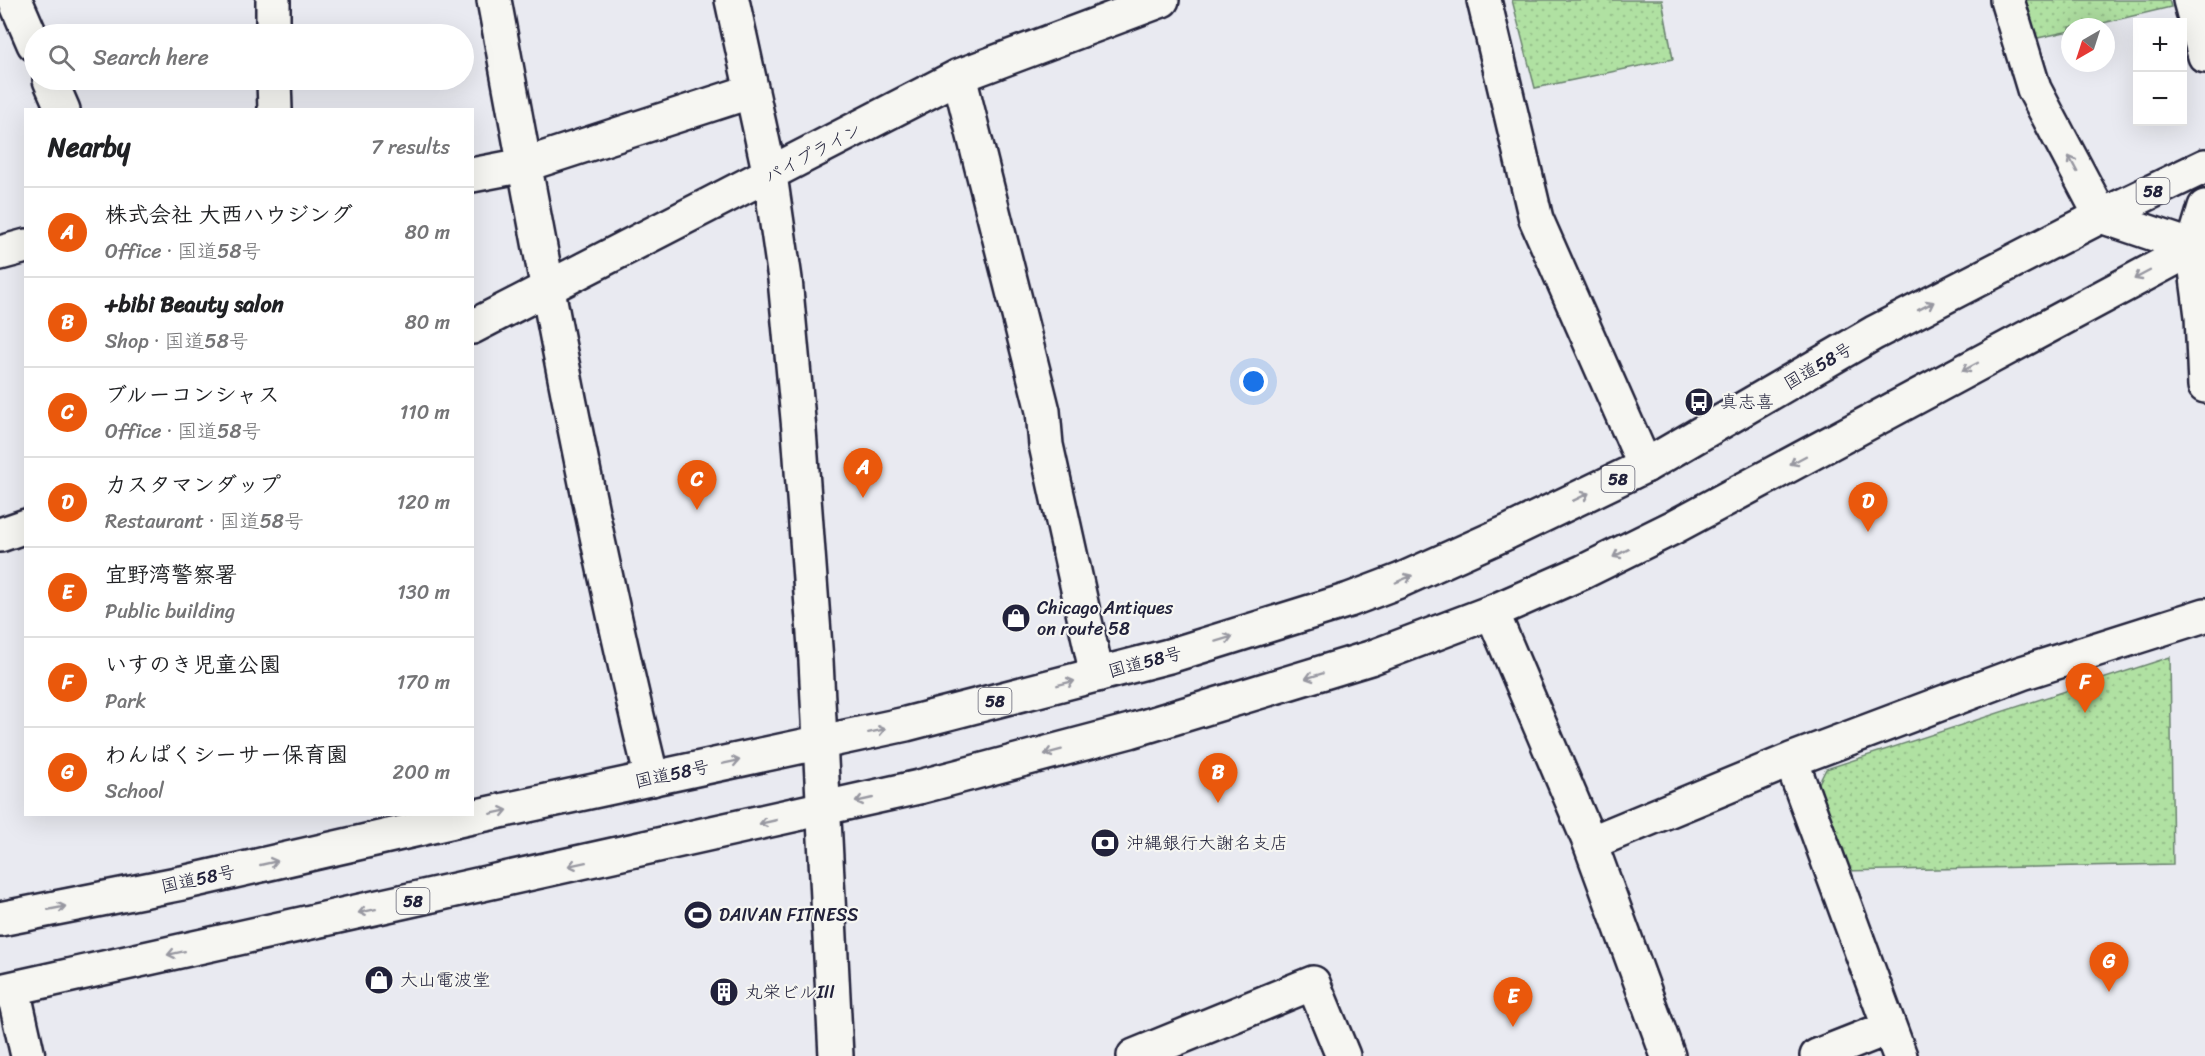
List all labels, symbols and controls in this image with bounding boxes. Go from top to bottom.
north arrow [2061,18,2115,72]
map controls [2133,18,2187,126]
button: + [2133,18,2187,72]
search box [24,24,474,90]
text: Search here [93,38,209,77]
icon: search [45,41,78,74]
button: − [2133,72,2187,126]
street label: パイプライン [758,114,868,192]
text: Nearby [48,124,130,170]
text: 7 results [371,130,450,165]
one-way arrow [2067,155,2079,173]
road number: 58 [2136,178,2170,204]
text: 株式会社 大西ハウジング [105,195,353,234]
text: A [61,215,74,250]
text: 80 m [405,215,450,250]
text: Office · 国道58号 [105,234,262,269]
one-way arrow [2133,270,2151,281]
text: +bibi Beauty salon [105,285,284,324]
one-way arrow [1917,300,1935,311]
text: B [61,305,74,340]
text: 80 m [405,305,450,340]
text: Shop · 国道58号 [105,324,249,359]
street label: 国道58号 [1777,333,1859,399]
one-way arrow [1962,361,1979,373]
your location [1239,367,1268,396]
text: ブルーコンシャス [105,375,280,414]
bus stop icon: 真志喜 [1683,386,1715,418]
place label: 真志喜 [1720,386,1774,418]
text: C [61,395,74,430]
text: 110 m [400,395,450,430]
text: Office · 国道58号 [105,414,262,449]
pin: A [844,448,882,498]
one-way arrow [1789,454,1807,466]
pin: C [678,460,716,510]
text: カスタマンダップ [105,465,281,504]
road number: 58 [1602,466,1634,492]
pin: D [1848,482,1888,532]
text: D [62,485,73,520]
text: 120 m [397,485,450,520]
one-way arrow [1571,491,1589,503]
text: Restaurant · 国道58号 [105,504,304,539]
one-way arrow [1613,548,1631,559]
text: 宜野湾警察署 [105,555,237,594]
one-way arrow [1394,573,1412,584]
text: E [62,575,73,610]
text: 130 m [397,575,450,610]
place label: Chicago Antiques on route 58 [1037,592,1174,645]
text: Public building [105,594,235,629]
shop icon: Chicago Antiques on route 58 [1000,602,1032,634]
one-way arrow [1214,633,1233,644]
street label: 国道58号 [1104,637,1186,687]
text: いすのき児童公園 [105,645,281,684]
pin: F [2066,664,2104,713]
text: F [62,665,73,700]
text: 170 m [397,665,450,700]
one-way arrow [1305,671,1324,682]
one-way arrow [1057,677,1076,688]
text: Park [105,684,146,719]
road number: 58 [978,688,1012,714]
one-way arrow [868,724,887,736]
text: わんぱくシーサー保育園 [105,735,348,774]
one-way arrow [1044,746,1063,758]
street label: 国道58号 [632,750,712,798]
pin: B [1198,754,1238,803]
text: G [61,755,74,790]
text: 200 m [393,755,450,790]
one-way arrow [721,755,740,767]
text: School [105,774,164,809]
one-way arrow [855,795,874,806]
one-way arrow [490,805,509,817]
one-way arrow [759,817,778,828]
bank icon: 沖縄銀行大謝名支店 [1089,827,1121,859]
place label: 沖縄銀行大謝名支店 [1126,827,1288,859]
street label: 国道58号 [158,855,238,903]
one-way arrow [258,857,278,868]
one-way arrow [568,859,587,871]
road number: 58 [396,888,430,914]
sports icon: DAIVAN FITNESS [682,899,714,931]
place label: DAIVAN FITNESS [719,899,859,931]
one-way arrow [47,902,67,913]
one-way arrow [357,906,377,917]
pin: G [2090,942,2128,992]
one-way arrow [167,948,186,959]
shop icon: 大山電波堂 [363,964,395,996]
place label: 大山電波堂 [400,964,490,996]
building icon: 丸栄ビルIII [708,976,740,1008]
place label: 丸栄ビルIII [745,976,835,1008]
pin: E [1494,978,1532,1027]

